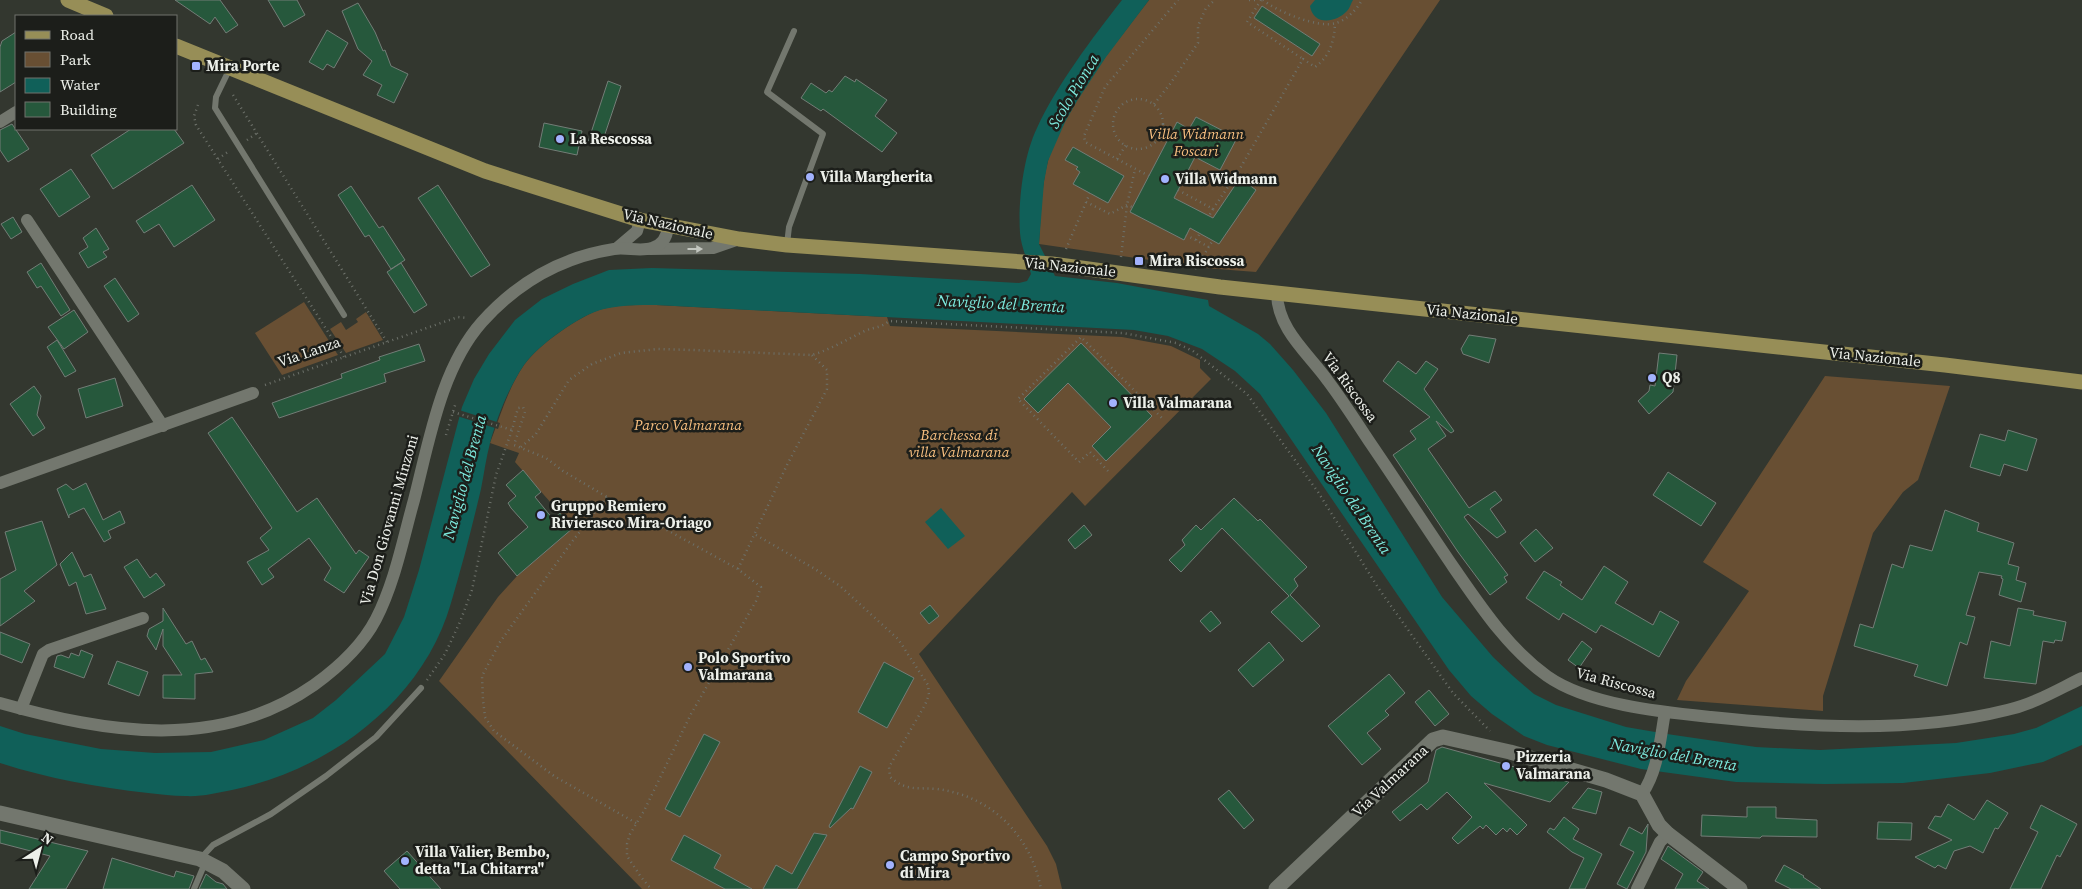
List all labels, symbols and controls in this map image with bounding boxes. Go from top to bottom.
legend [15,15,178,130]
text: Road [60,24,94,45]
text: Park [60,49,92,70]
water label: Scolo Pionca [1042,49,1104,132]
place label: Mira Porte [206,55,280,76]
marker: Mira Porte [190,60,202,72]
text: Water [60,74,101,95]
text: Building [60,99,117,120]
park label: Villa Widmann Foscari [1148,123,1244,161]
place label: La Rescossa [570,128,653,149]
marker: La Rescossa [554,133,566,145]
place label: Villa Margherita [820,166,934,187]
place label: Villa Widmann [1175,168,1277,189]
marker: Villa Margherita [804,171,816,183]
marker: Villa Widmann [1159,173,1171,185]
street label: Via Nazionale [621,203,716,244]
one-way arrow [688,245,704,253]
place label: Mira Riscossa [1149,250,1245,271]
street label: Via Nazionale [1023,251,1117,282]
marker: Mira Riscossa [1133,255,1145,267]
water label: Naviglio del Brenta [935,289,1066,317]
street label: Via Nazionale [1425,298,1519,329]
street label: Via Lanza [275,331,343,372]
street label: Via Nazionale [1828,341,1922,372]
street label: Via Riscossa [1318,347,1383,426]
place label: Q8 [1662,367,1681,388]
marker: Q8 [1646,372,1658,384]
place label: Villa Valmarana [1123,392,1233,413]
marker: Villa Valmarana [1107,397,1119,409]
water label: Naviglio del Brenta [437,412,491,543]
park label: Parco Valmarana [633,414,742,435]
park label: Barchessa di villa Valmarana [908,424,1010,462]
street label: Via Don Giovanni Minzoni [354,432,423,608]
water label: Naviglio del Brenta [1306,439,1397,559]
place label: Gruppo Remiero Rivierasco Mira-Oriago [551,495,712,533]
marker: Gruppo Remiero Rivierasco Mira-Oriago [535,509,547,521]
place label: Polo Sportivo Valmarana [698,647,791,685]
marker: Polo Sportivo Valmarana [682,661,694,673]
street label: Via Riscossa [1574,662,1659,703]
water label: Naviglio del Brenta [1608,732,1740,776]
street label: Via Valmarana [1347,740,1433,822]
place label: Pizzeria Valmarana [1516,746,1592,784]
marker: Pizzeria Valmarana [1500,760,1512,772]
north arrow [15,824,65,874]
text: N [38,827,58,850]
place label: Villa Valier, Bembo, detta "La Chitarra" [415,841,550,879]
place label: Campo Sportivo di Mira [900,845,1011,883]
marker: Villa Valier, Bembo, detta "La Chitarra" [399,855,411,867]
marker: Campo Sportivo di Mira [884,859,896,871]

